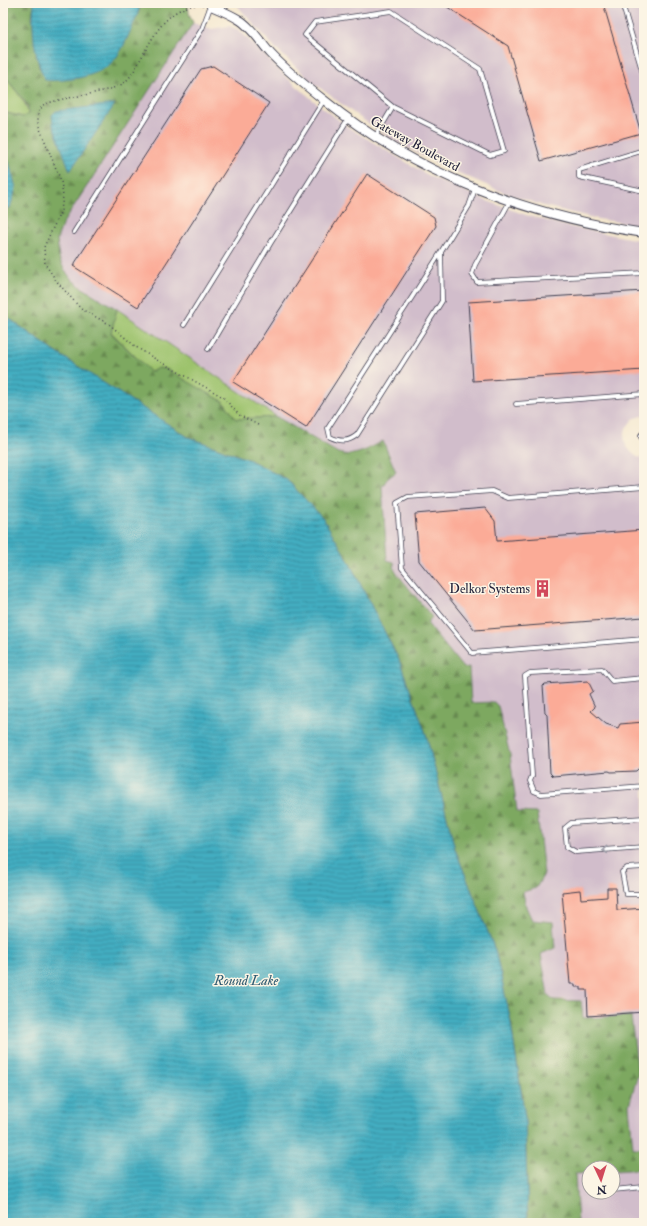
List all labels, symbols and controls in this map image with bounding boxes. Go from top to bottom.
street label: Gateway Boulevard [367,113,463,176]
building icon: Delkor Systems [533,579,553,599]
place label: Delkor Systems [449,581,531,598]
one-way arrow [602,845,608,854]
water label: Round Lake [213,972,278,989]
north arrow [581,1160,621,1200]
text: N [595,1183,608,1196]

